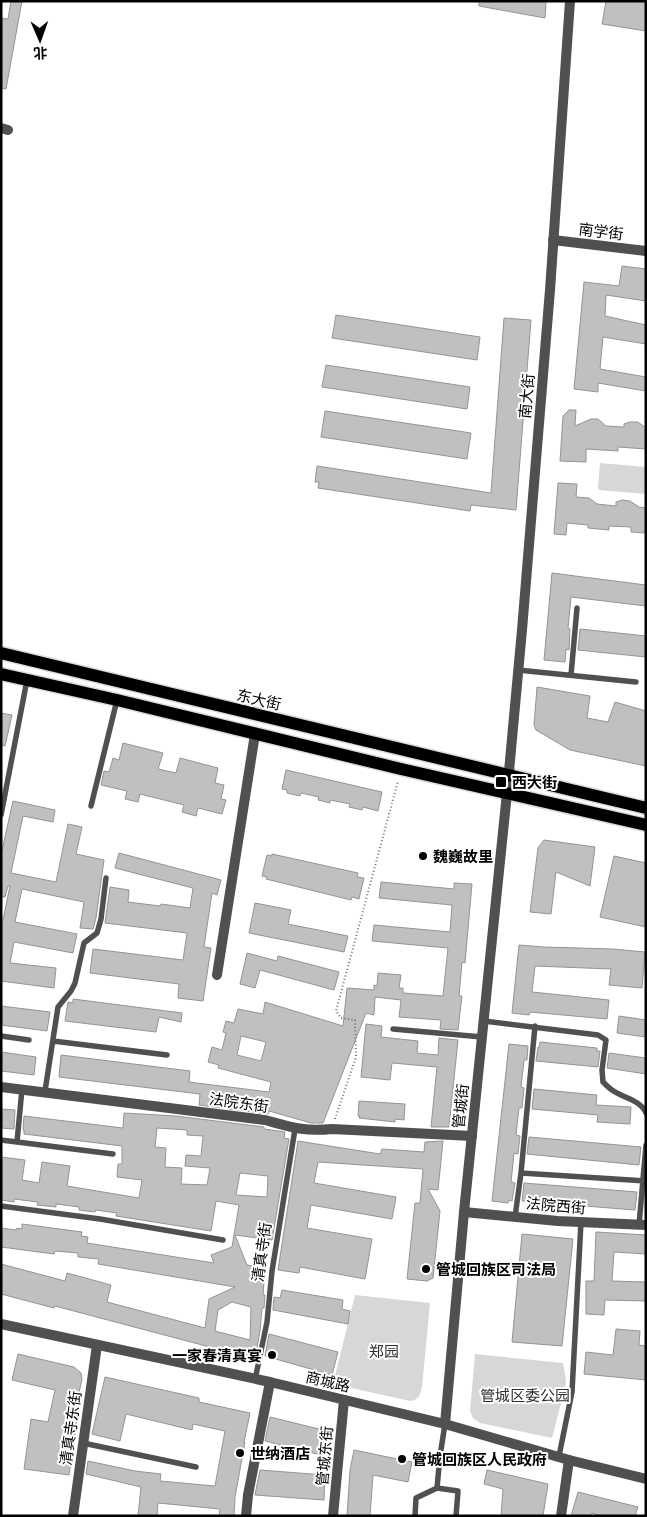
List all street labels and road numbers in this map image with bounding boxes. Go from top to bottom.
street label: 南学街 [577,218,625,244]
street label: 南大街 [514,373,538,419]
street label: 东大街 [235,684,283,714]
street label: 管城街 [448,1083,472,1129]
street label: 法院东街 [208,1088,270,1116]
street label: 法院西街 [525,1192,587,1218]
street label: 清真寺街 [247,1221,275,1283]
street label: 商城路 [304,1366,352,1396]
street label: 清真寺东街 [55,1389,85,1467]
street label: 管城东街 [311,1425,337,1487]

